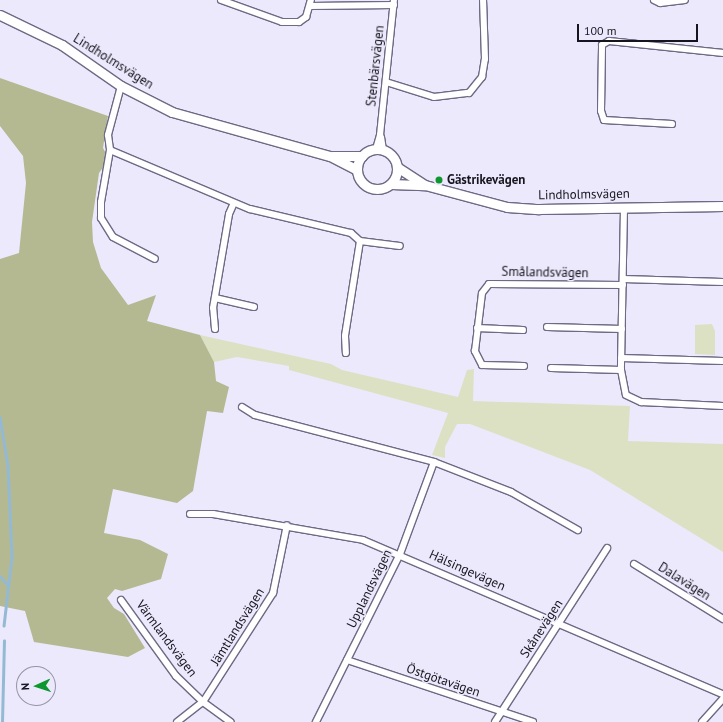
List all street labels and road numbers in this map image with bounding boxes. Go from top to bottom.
street label: Stenbärsvägen [364,25,388,107]
street label: Lindholmsvägen [70,31,156,93]
street label: Lindholmsvägen [538,186,630,204]
street label: Smålandsvägen [501,264,589,282]
street label: Upplandsvägen [344,547,396,631]
street label: Hälsingevägen [426,547,508,595]
street label: Dalavägen [655,560,713,604]
street label: Jämtlandsvägen [208,585,268,669]
street label: Skånevägen [517,597,567,661]
street label: Värmlandsvägen [132,598,200,680]
street label: Östgötavägen [404,661,482,701]

